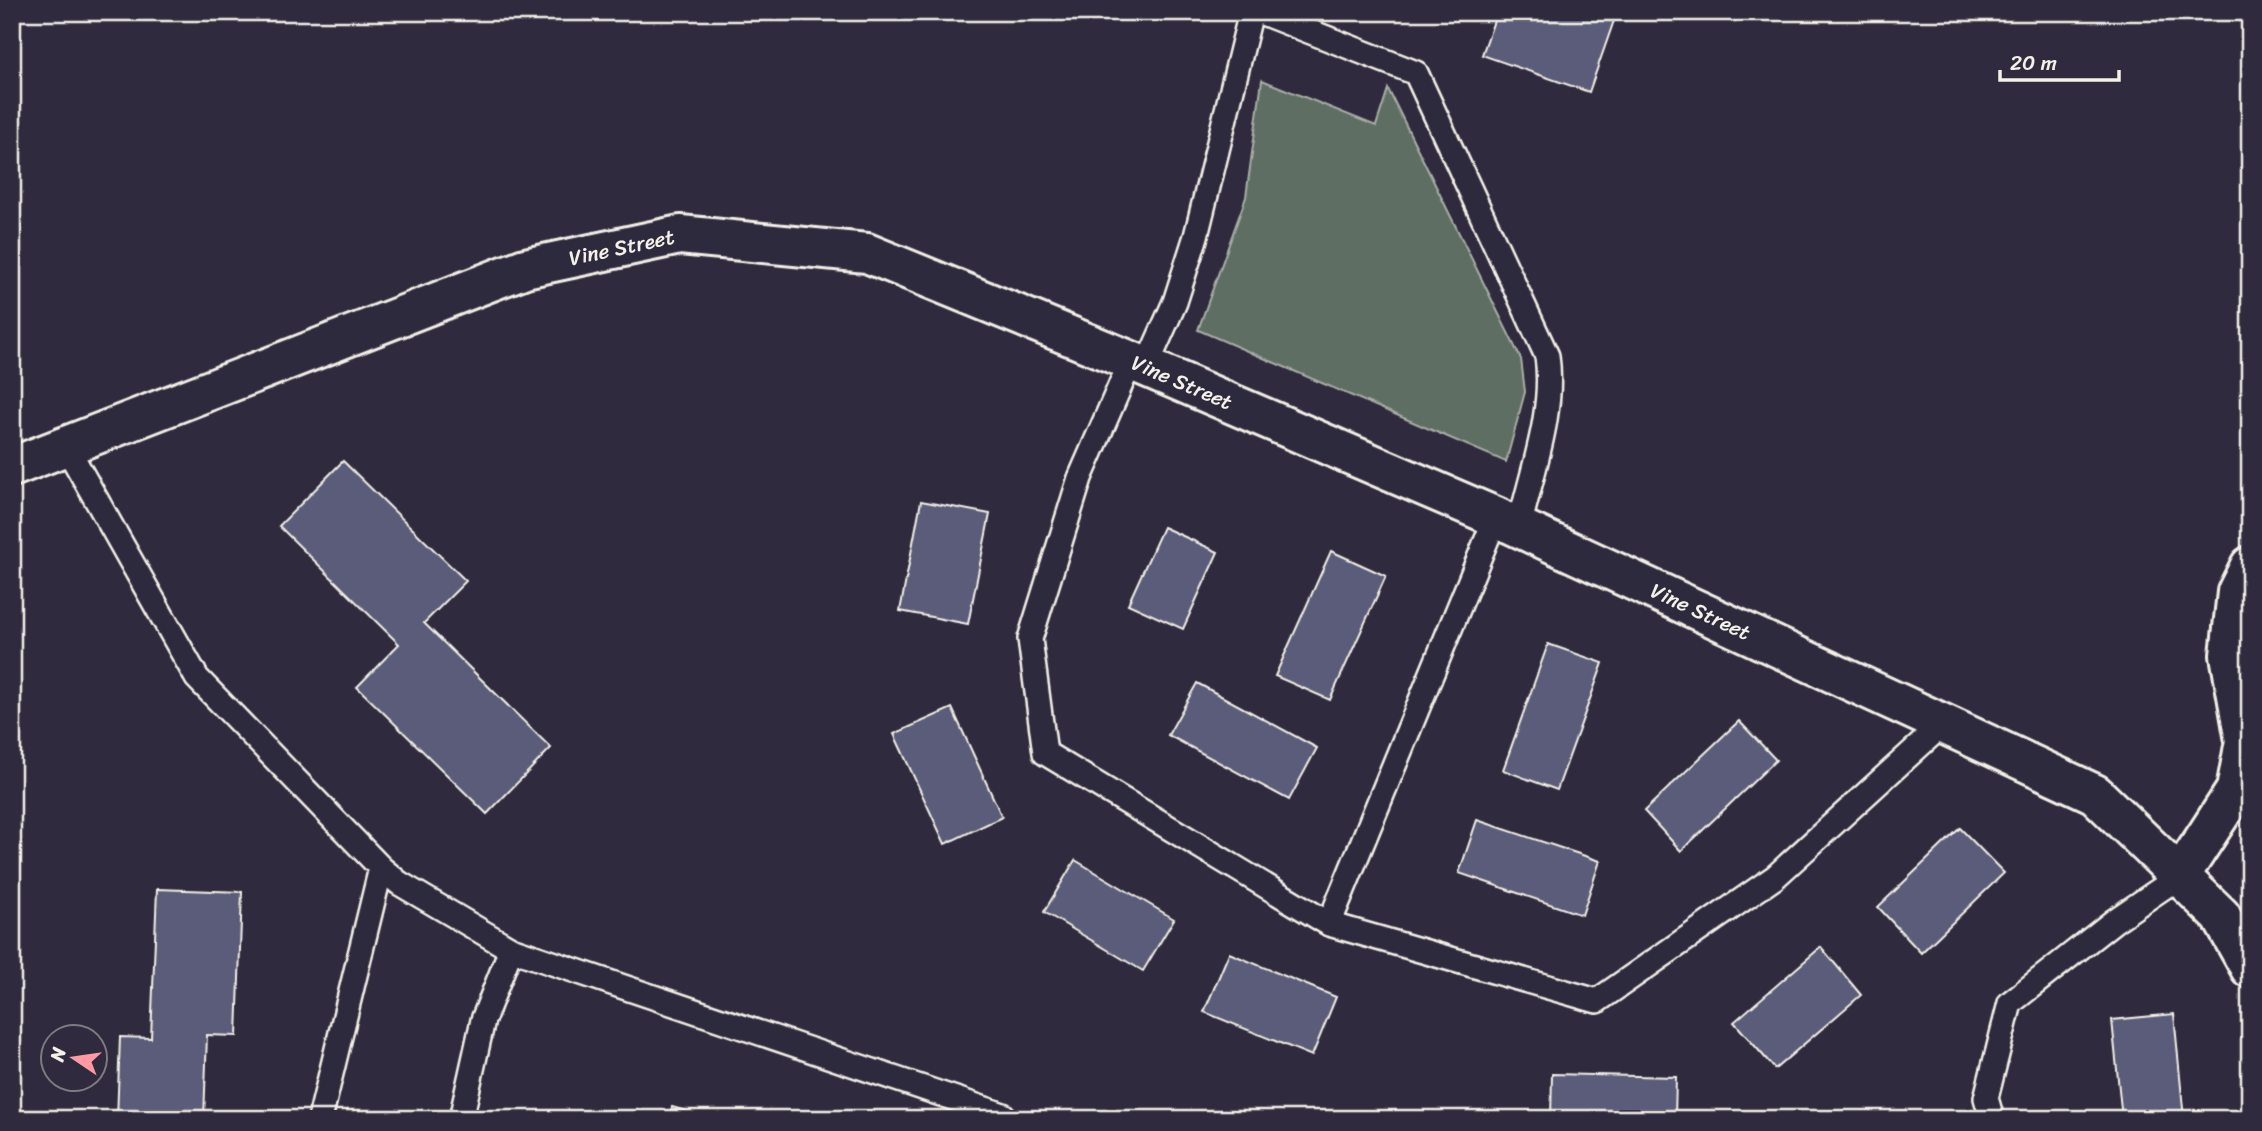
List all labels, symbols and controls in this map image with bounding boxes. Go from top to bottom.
scale bar [2000,38,2118,82]
text: 20 m [2010,44,2057,82]
street label: Vine Street [565,218,678,277]
street label: Vine Street [1125,344,1239,421]
street label: Vine Street [1644,572,1757,651]
north arrow [38,1023,108,1092]
text: N [40,1043,76,1065]

